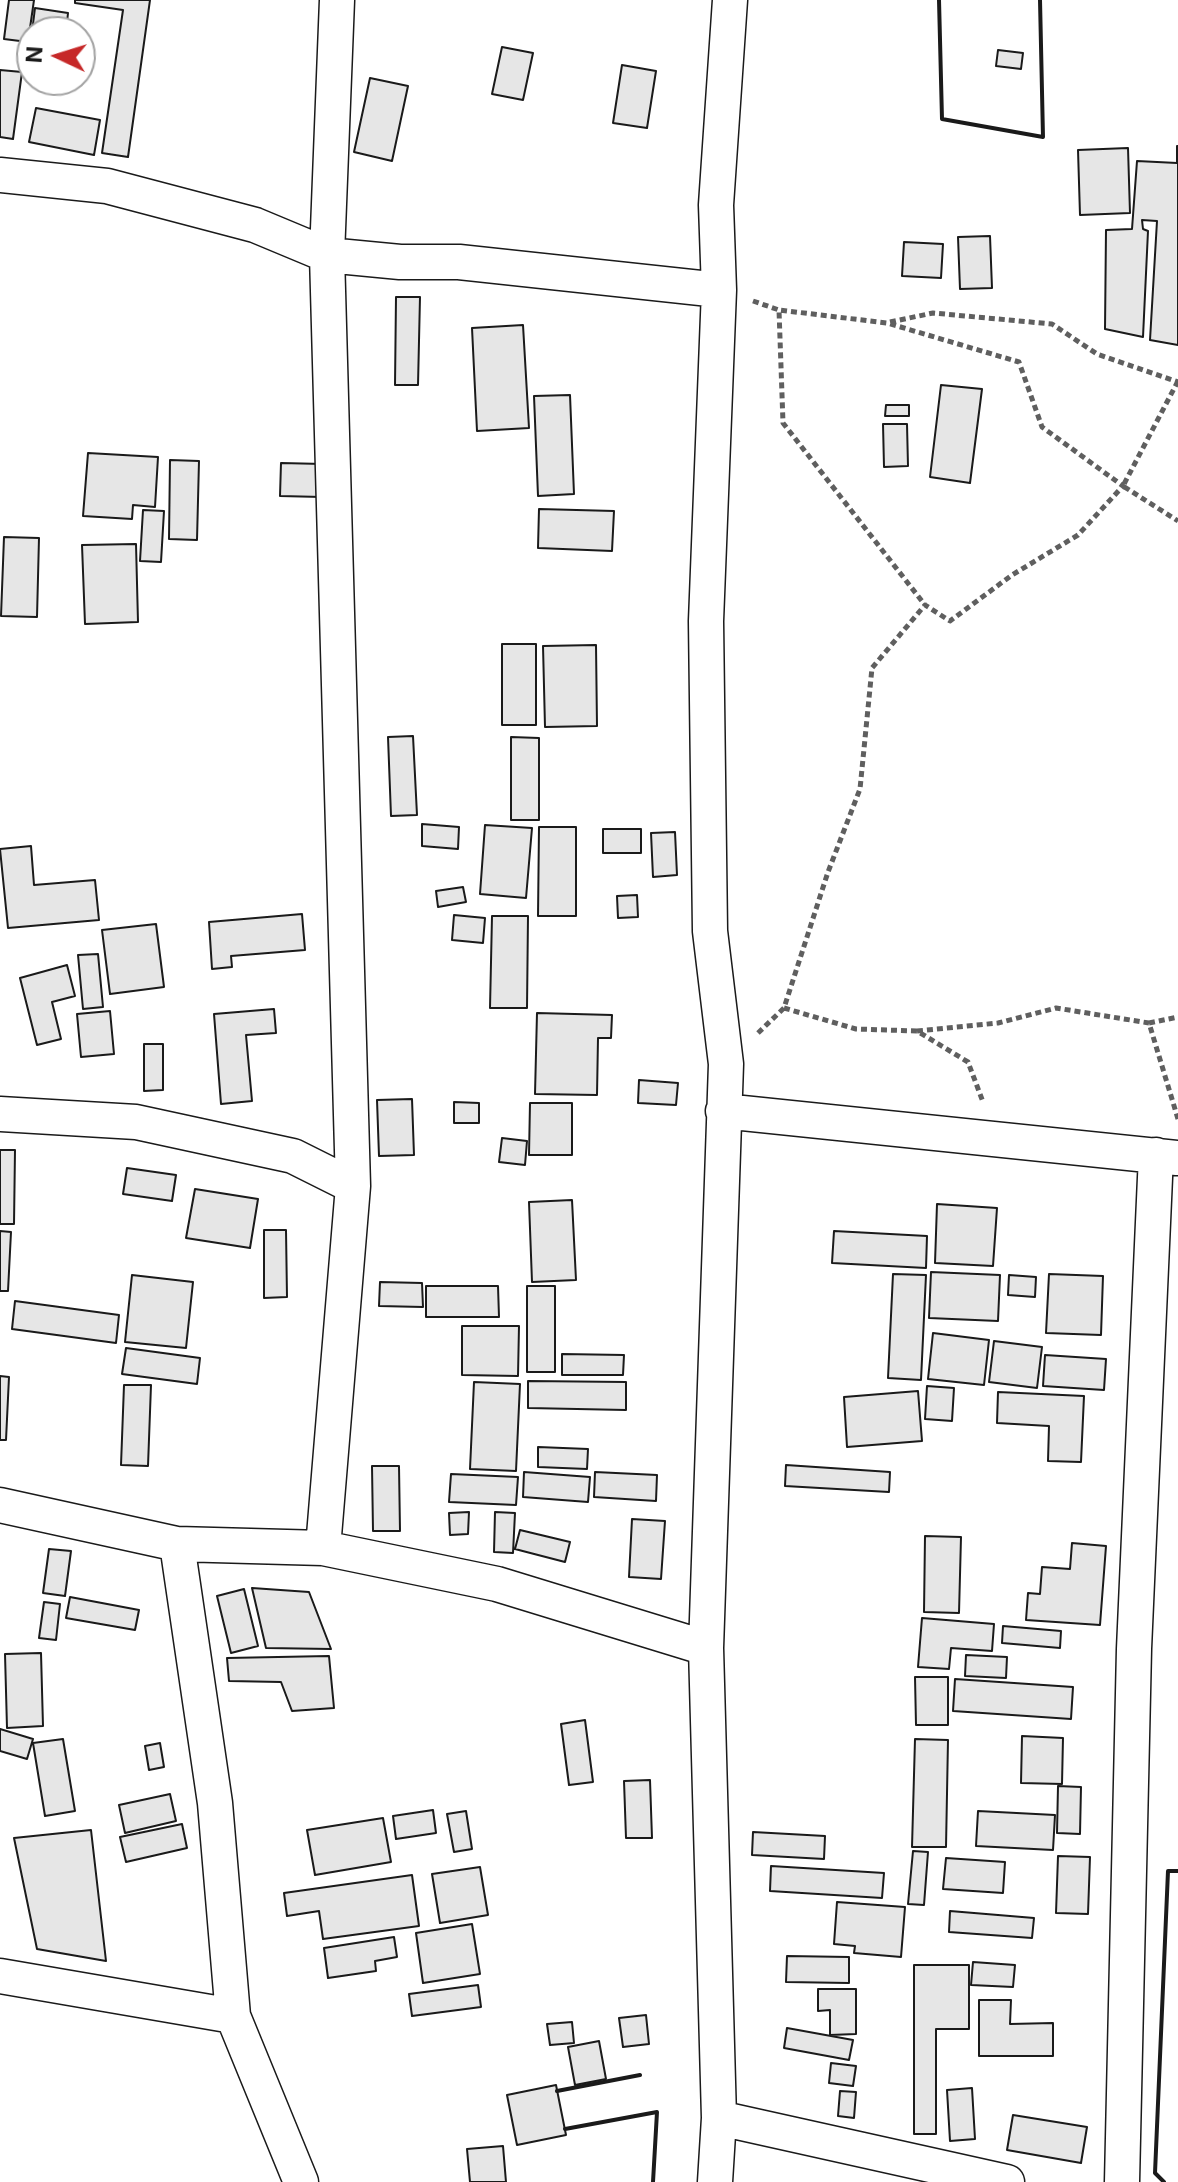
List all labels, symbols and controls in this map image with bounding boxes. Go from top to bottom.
north arrow [16,16,96,96]
text: N [20,45,48,64]

